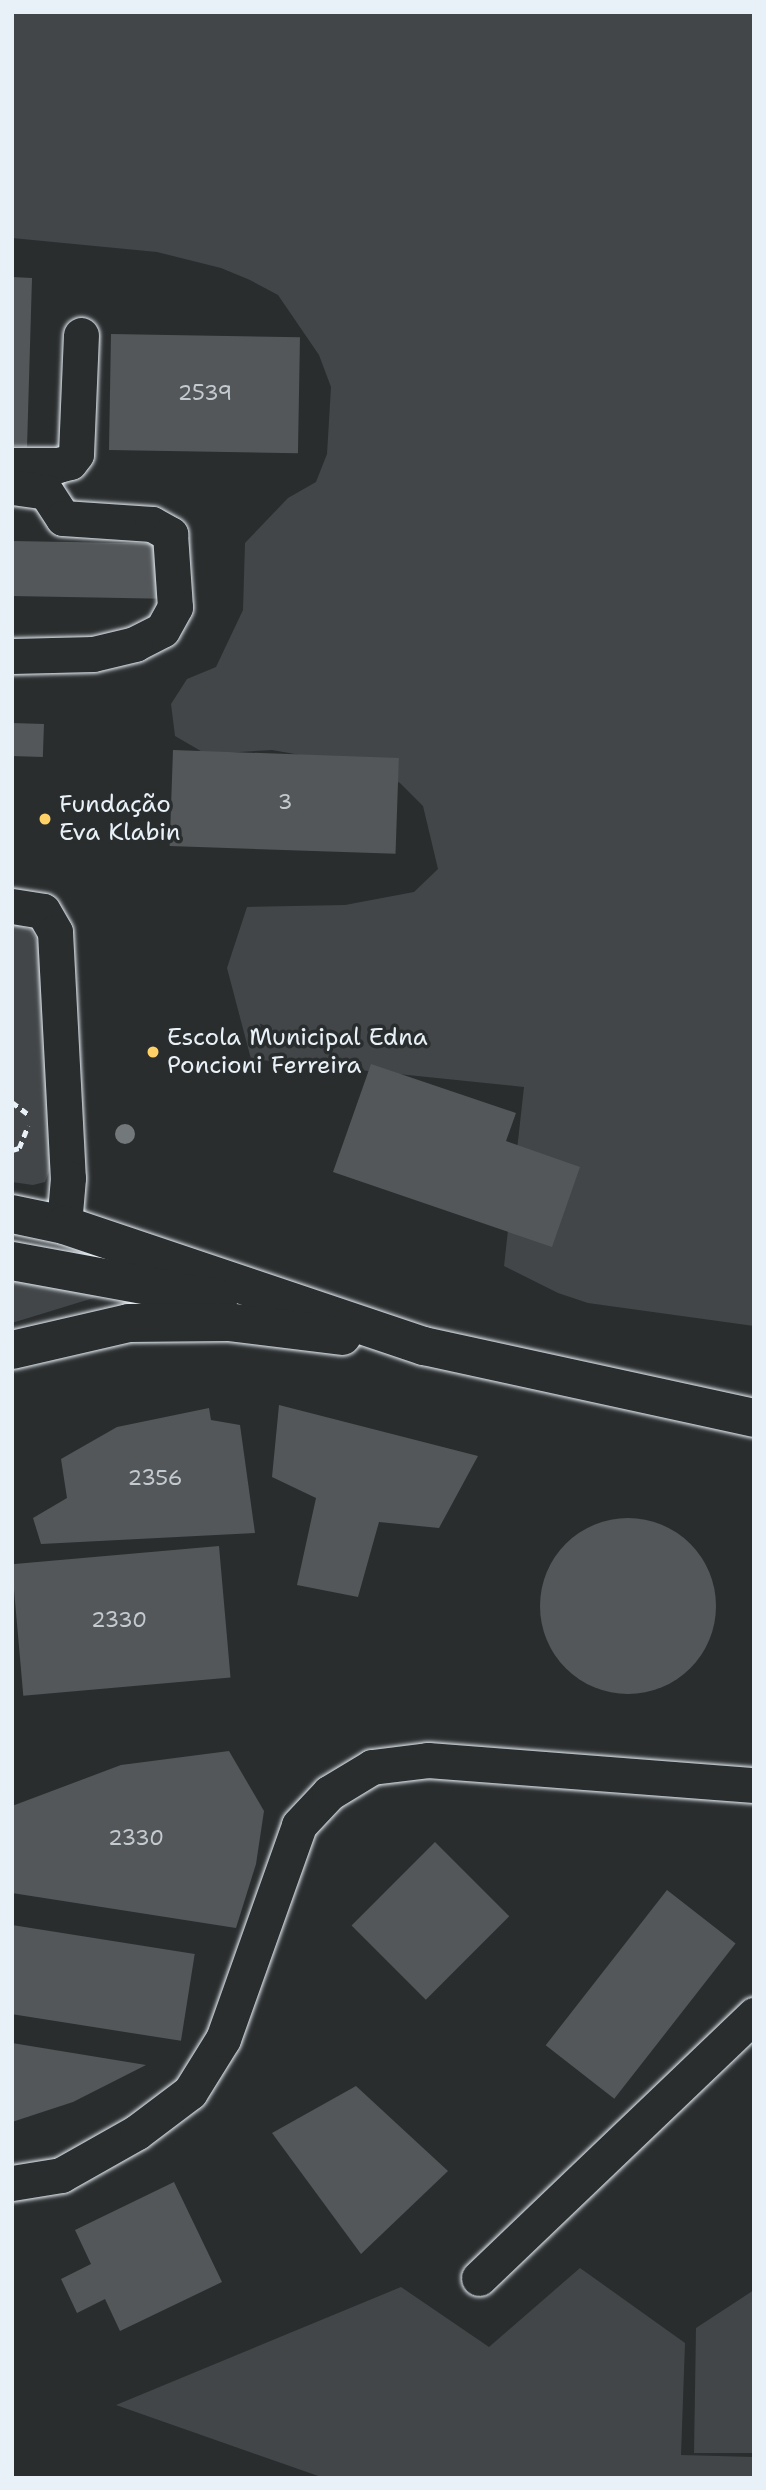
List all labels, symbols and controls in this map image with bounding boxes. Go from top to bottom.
house number: 2539 [178,380,232,406]
house number: 3 [278,789,292,815]
place label: Fundação Eva Klabin [59,791,180,847]
marker: Fundação Eva Klabin [37,811,53,827]
place label: Escola Municipal Edna Poncioni Ferreira [167,1024,428,1080]
marker: Escola Municipal Edna Poncioni Ferreira [145,1044,161,1060]
house number: 2356 [128,1465,182,1491]
house number: 2330 [91,1607,147,1633]
house number: 2330 [108,1825,164,1851]

